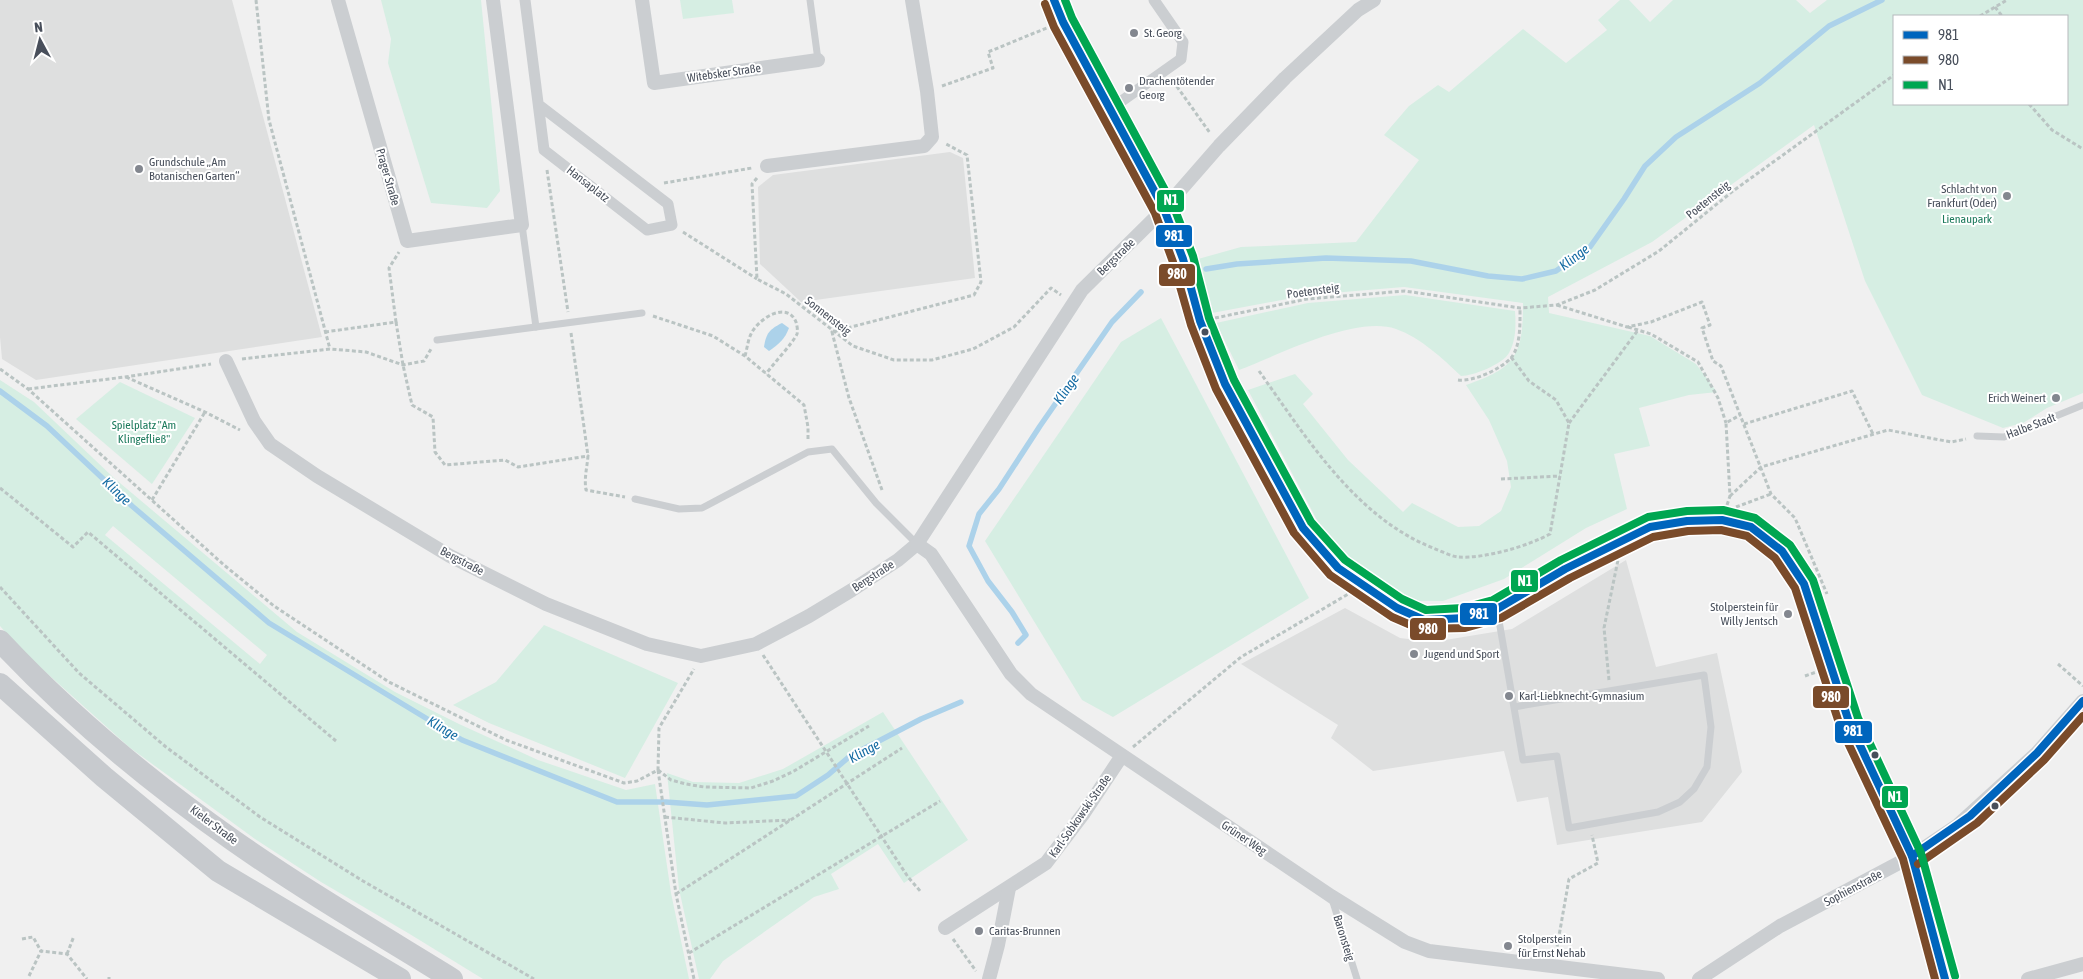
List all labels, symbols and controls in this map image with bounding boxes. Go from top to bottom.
north arrow [15,15,65,65]
legend [1893,15,2068,105]
text: N [33,19,43,36]
place label: St. Georg [1144,26,1183,40]
text: 981 [1938,26,1959,43]
marker: St. Georg [1128,27,1140,39]
text: 980 [1938,51,1959,68]
street label: Witebsker Straße [686,61,762,85]
place label: Drachentötender Georg [1139,74,1215,102]
text: N1 [1938,76,1954,93]
marker: Drachentötender Georg [1123,82,1135,94]
street label: Prager Straße [373,147,403,207]
place label: Grundschule „Am Botanischen Garten“ [149,155,239,183]
marker: Grundschule „Am Botanischen Garten“ [133,163,145,175]
street label: Hansaplatz [564,163,613,205]
street label: Poetensteig [1683,178,1733,222]
place label: Schlacht von Frankfurt (Oder) [1927,182,1997,210]
line badge: N1 [1156,189,1185,213]
marker: Schlacht von Frankfurt (Oder) [2001,190,2013,202]
text: N1 [1164,192,1179,208]
park label: Lienaupark [1942,212,1993,226]
line badge: 981 [1155,224,1193,248]
text: 981 [1164,228,1184,244]
street label: Bergstraße [1094,236,1138,278]
water label: Klinge [1556,241,1592,273]
line badge: 980 [1158,263,1196,287]
text: 980 [1167,266,1187,282]
street label: Poetensteig [1286,280,1341,302]
street label: Sonnensteig [802,294,854,339]
unlabelled marker [1200,327,1210,337]
water label: Klinge [1050,371,1082,407]
place label: Erich Weinert [1988,391,2047,405]
marker: Erich Weinert [2050,392,2062,404]
street label: Halbe Stadt [2004,410,2058,442]
park label: Spielplatz "Am Klingefließ" [112,418,176,446]
water label: Klinge [99,474,135,508]
street label: Bergstraße [438,544,486,578]
street label: Bergstraße [849,557,897,595]
line badge: N1 [1510,569,1539,593]
text: N1 [1518,573,1533,589]
place label: Stolperstein für Willy Jentsch [1710,600,1778,628]
line badge: 981 [1459,602,1498,626]
text: 981 [1469,606,1489,622]
marker: Stolperstein für Willy Jentsch [1782,608,1794,620]
line badge: 980 [1409,617,1447,641]
text: 980 [1418,621,1438,637]
place label: Jugend und Sport [1424,647,1500,661]
marker: Jugend und Sport [1408,648,1420,660]
line badge: 980 [1812,685,1850,709]
place label: Karl-Liebknecht-Gymnasium [1519,689,1644,703]
text: 980 [1821,689,1841,705]
marker: Karl-Liebknecht-Gymnasium [1503,690,1515,702]
water label: Klinge [425,713,461,743]
line badge: 981 [1834,720,1873,744]
text: 981 [1843,723,1863,739]
water label: Klinge [846,736,882,766]
unlabelled marker [1870,750,1880,760]
street label: Karl-Sobkowski-Straße [1046,772,1114,860]
line badge: N1 [1881,785,1909,809]
text: N1 [1888,789,1903,805]
unlabelled marker [1990,801,2000,811]
street label: Kieler Straße [187,802,241,848]
street label: Grüner Weg [1219,818,1270,859]
street label: Sophienstraße [1822,867,1884,909]
street label: Baronsteig [1330,913,1358,963]
place label: Caritas-Brunnen [989,924,1061,938]
marker: Caritas-Brunnen [973,925,985,937]
place label: Stolperstein für Ernst Nehab [1518,932,1586,960]
marker: Stolperstein für Ernst Nehab [1502,940,1514,952]

